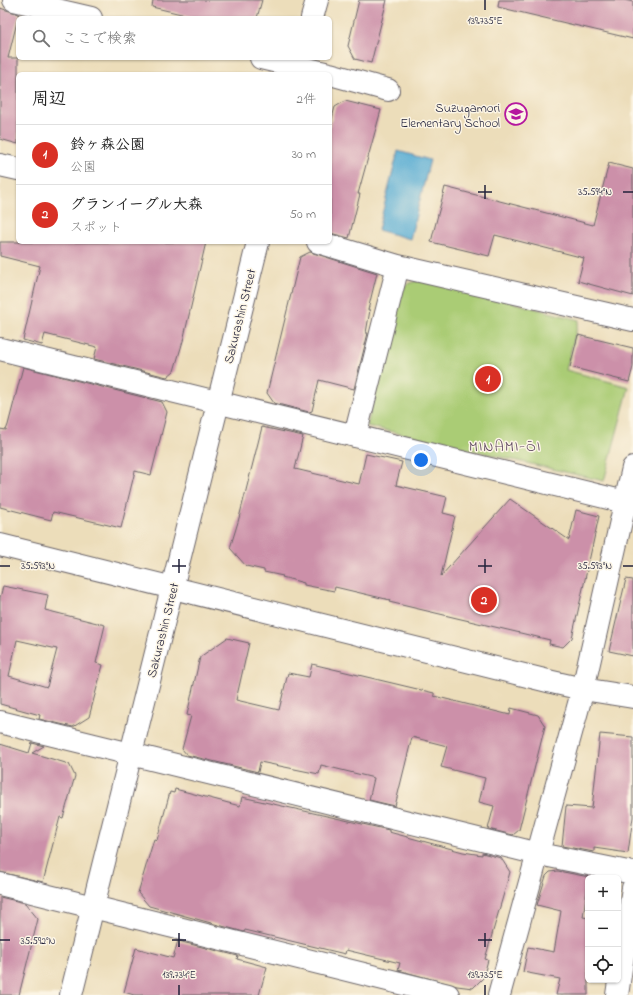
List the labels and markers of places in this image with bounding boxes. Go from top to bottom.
place label: Suzugamori Elementary School [400,99,500,134]
school or university icon: Suzugamori Elementary School [503,101,529,127]
pin: 1 [475,364,501,394]
pin: 2 [471,585,497,615]

